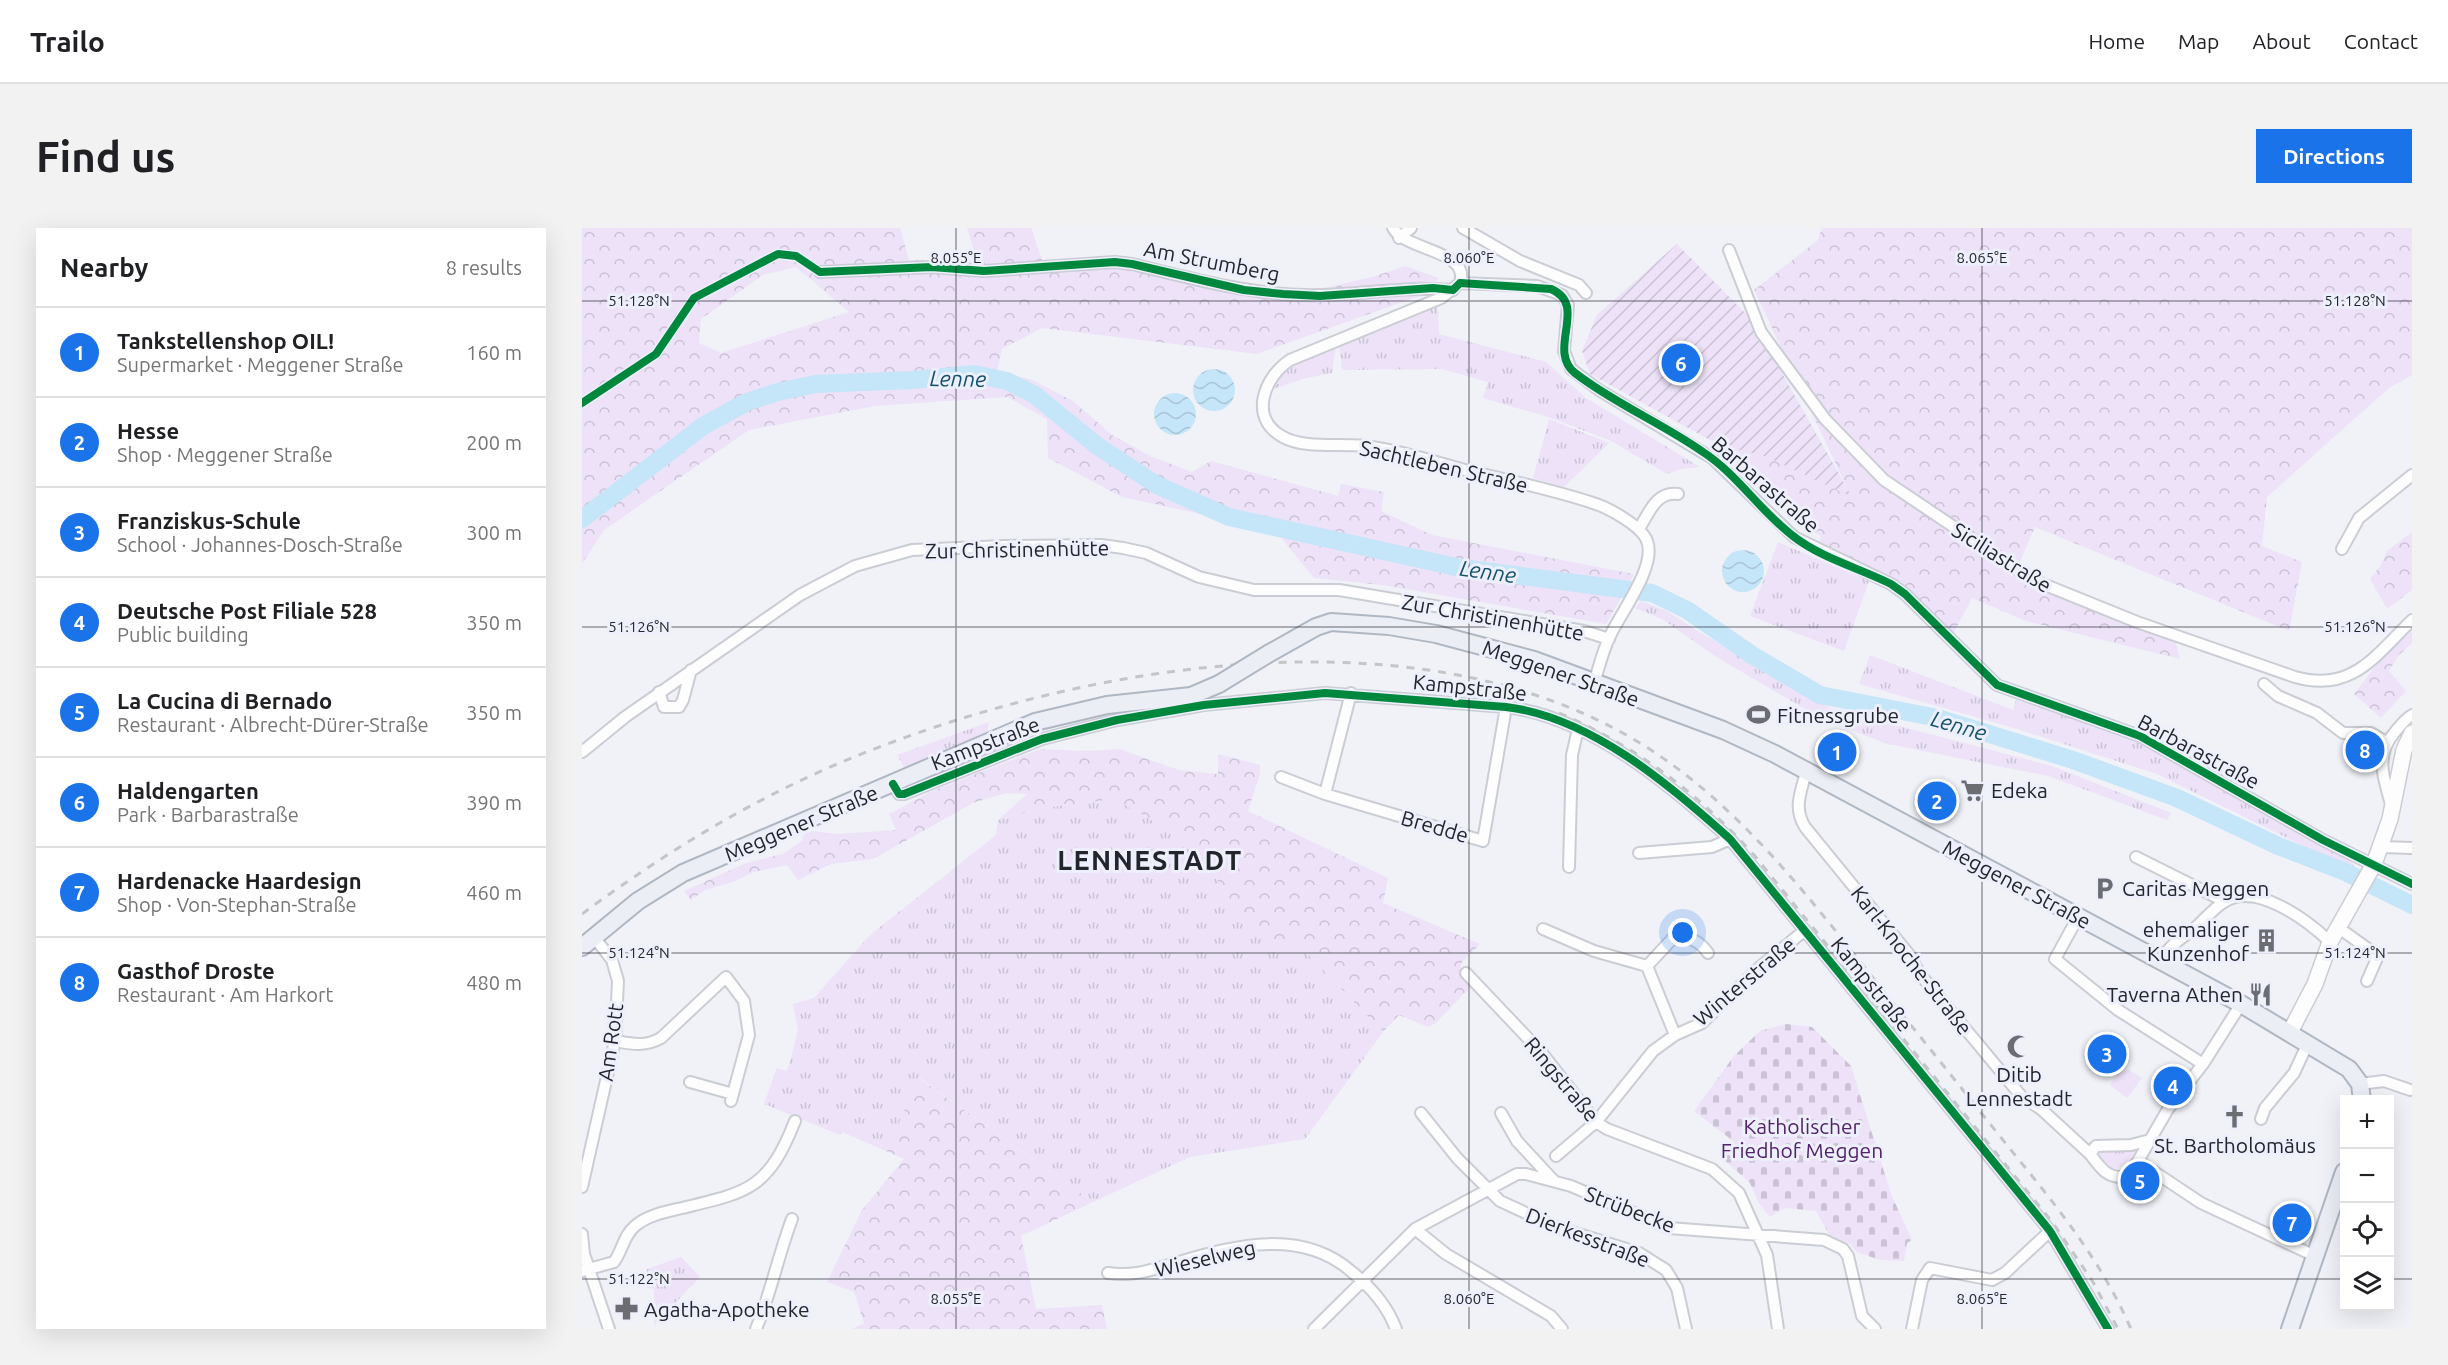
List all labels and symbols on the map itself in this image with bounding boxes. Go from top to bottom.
street label: Am Strumberg [1142,236,1282,286]
text: 8.055°E [931,249,981,266]
text: 8.060°E [1444,249,1494,266]
text: 8.065°E [1957,249,2007,266]
text: 51.128°N [608,292,670,309]
text: 51.128°N [2324,292,2386,309]
pin: 6 [1662,340,1700,386]
water label: Lenne [929,365,987,391]
street label: Barbarastraße [1707,431,1825,537]
street label: Sachtleben Straße [1358,435,1530,497]
street label: Siciliastraße [1948,517,2056,597]
street label: Zur Christinenhütte [925,535,1109,563]
water label: Lenne [1458,555,1518,587]
street label: Zur Christinenhütte [1400,589,1586,645]
text: 51.126°N [608,618,670,635]
text: 51.126°N [2324,618,2386,635]
street label: Meggener Straße [1479,635,1643,711]
street label: Kampstraße [1412,669,1528,705]
sports icon: Fitnessgrube [1746,702,1772,728]
place label: Fitnessgrube [1777,703,1899,727]
water label: Lenne [1928,705,1990,745]
street label: Barbarastraße [2134,709,2264,793]
street label: Kampstraße [927,711,1043,775]
pin: 8 [2346,728,2384,772]
pin: 1 [1818,730,1856,774]
supermarket icon: Edeka [1960,777,1986,803]
pin: 2 [1918,778,1956,824]
place label: Edeka [1991,778,2048,802]
street label: Meggener Straße [721,780,881,866]
street label: Bredde [1399,805,1471,847]
street label: Meggener Straße [1939,835,2095,933]
district label: LENNESTADT [1057,845,1243,875]
parking icon: Caritas Meggen [2091,875,2117,901]
place label: Caritas Meggen [2122,876,2269,900]
street label: Karl-Knoche-Straße [1847,881,1977,1039]
place label: ehemaliger Kunzenhof [2143,917,2250,965]
your location [1668,918,1697,947]
building icon: ehemaliger Kunzenhof [2254,928,2280,954]
street label: Winterstraße [1688,932,1800,1030]
street label: Kampstraße [1827,932,1917,1036]
text: 51.124°N [608,944,670,961]
text: 51.124°N [2324,944,2386,961]
restaurant icon: Taverna Athen [2248,981,2274,1007]
place label: Taverna Athen [2107,982,2243,1006]
street label: Am Rott [593,1002,627,1082]
street label: Ringstraße [1520,1032,1604,1126]
pin: 3 [2088,1032,2126,1076]
mosque icon: Ditib Lennestadt [2006,1033,2032,1059]
place label: Ditib Lennestadt [1966,1062,2072,1110]
pin: 4 [2154,1064,2192,1108]
church icon: St. Bartholomäus [2222,1104,2248,1130]
park label: Katholischer Friedhof Meggen [1721,1114,1883,1162]
place label: St. Bartholomäus [2154,1133,2316,1157]
pin: 5 [2120,1158,2160,1204]
street label: Strübecke [1581,1181,1679,1237]
pin: 7 [2272,1200,2312,1246]
street label: Dierkesstraße [1523,1202,1653,1272]
street label: Wieselweg [1152,1235,1258,1281]
text: 51.122°N [608,1270,670,1287]
text: 8.055°E [931,1290,981,1307]
text: 8.060°E [1444,1290,1494,1307]
text: 8.065°E [1957,1290,2007,1307]
pharmacy icon: Agatha-Apotheke [613,1296,639,1322]
place label: Agatha-Apotheke [644,1297,810,1321]

